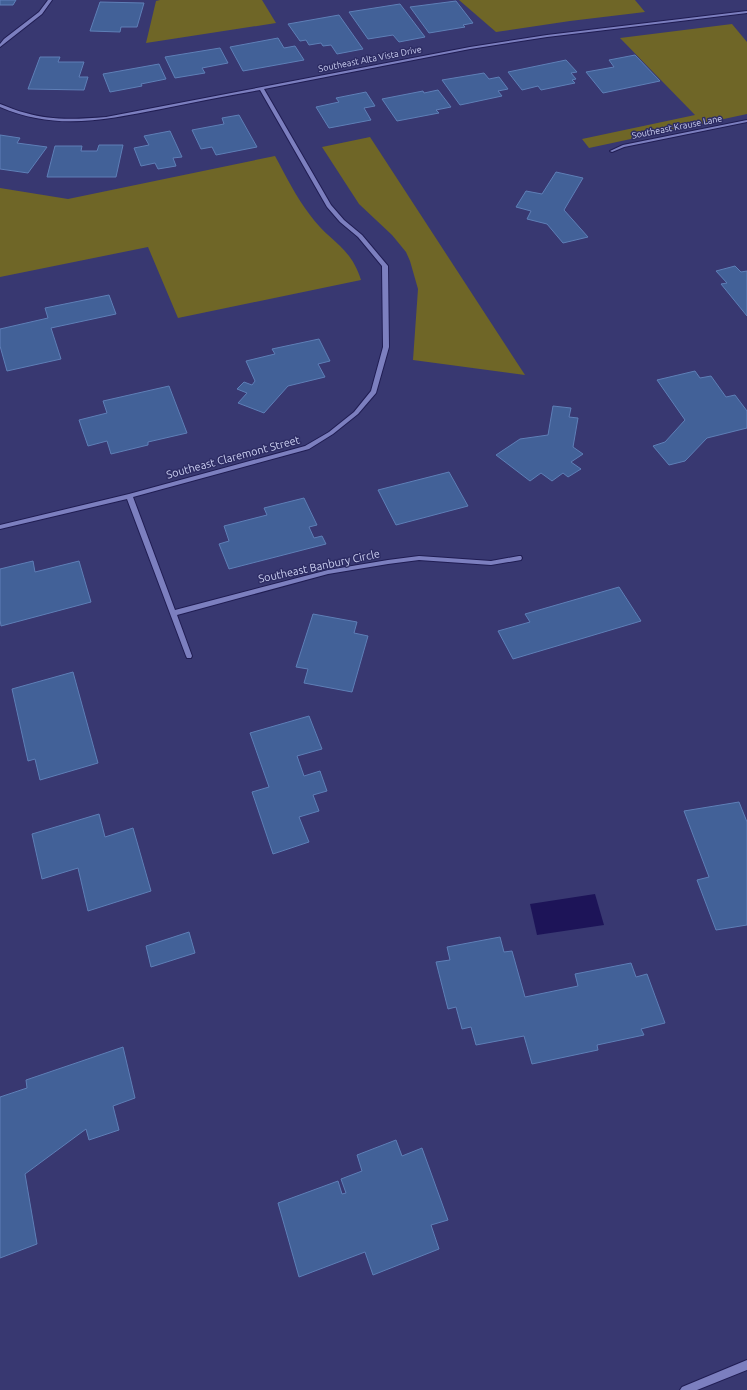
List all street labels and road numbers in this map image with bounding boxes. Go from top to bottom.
street label: Southeast Alta Vista Drive [318,44,422,74]
street label: Southeast Krause Lane [631,113,723,141]
street label: Southeast Claremont Street [165,433,302,481]
street label: Southeast Banbury Circle [257,547,381,585]

